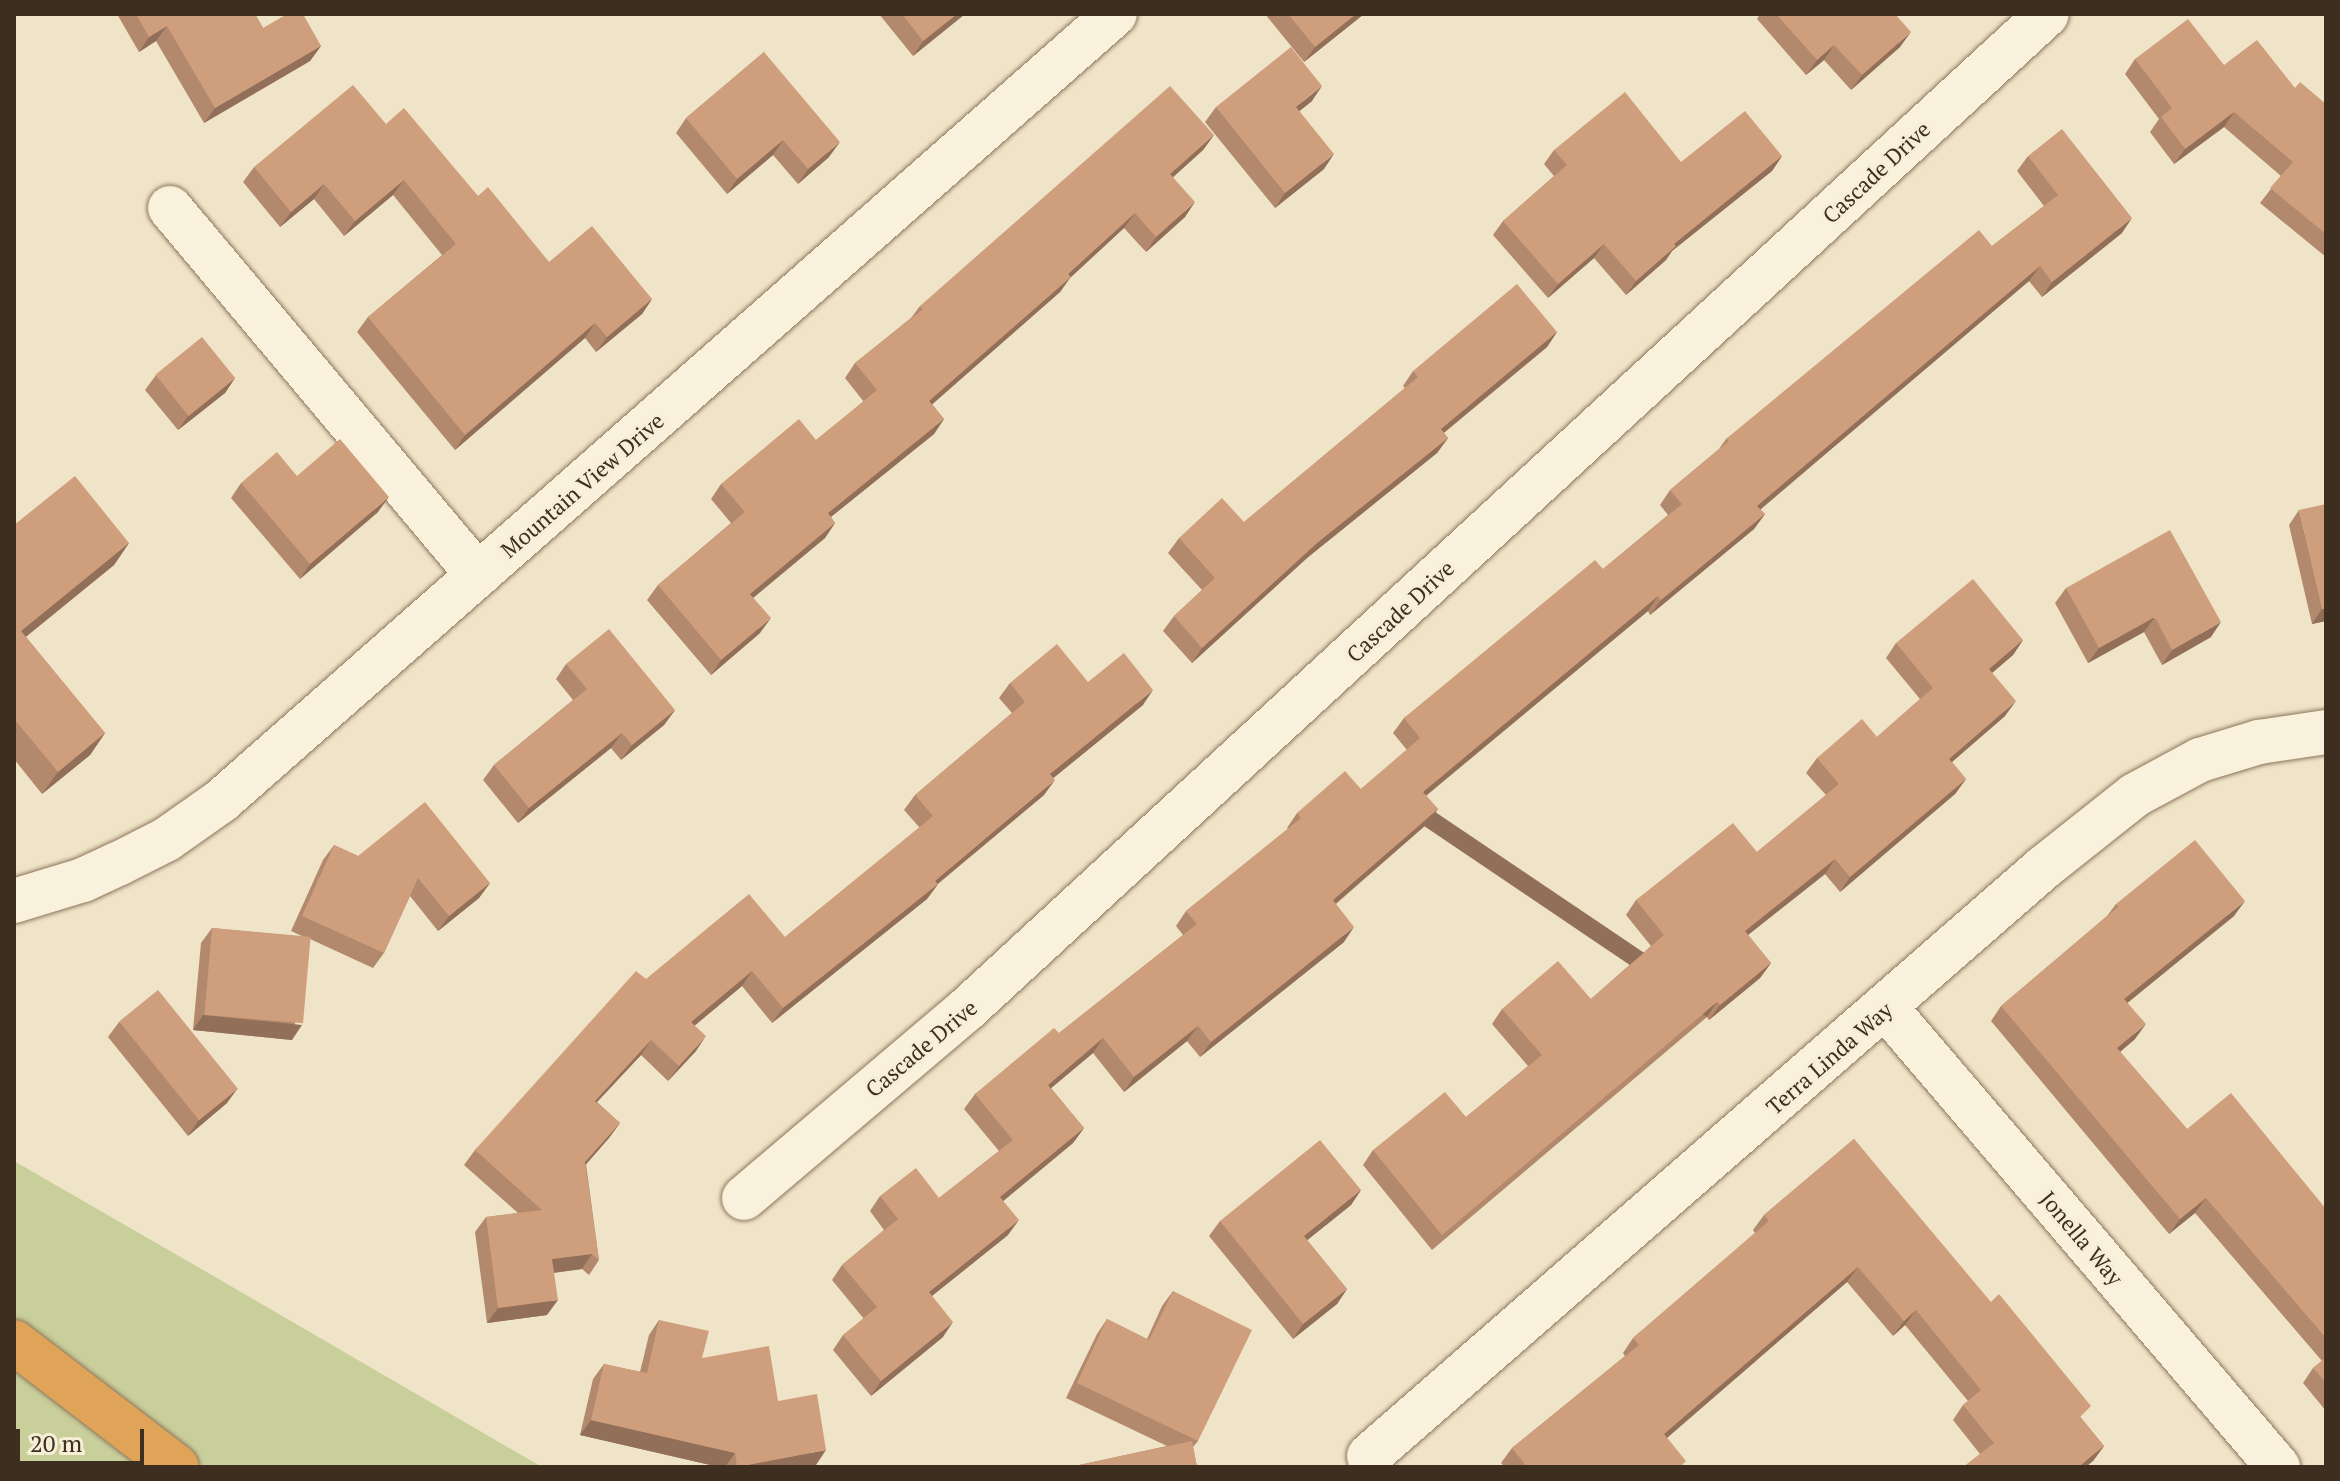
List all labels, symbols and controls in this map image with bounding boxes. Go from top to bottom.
street label: Cascade Drive [1817,116,1935,228]
street label: Mountain View Drive [495,407,669,563]
street label: Cascade Drive [1341,555,1459,667]
street label: Cascade Drive [860,994,982,1102]
street label: Terra Linda Way [1761,996,1897,1120]
street label: Jonella Way [2035,1186,2129,1290]
scale bar [20,1413,148,1463]
text: 20 m [30,1427,82,1459]

